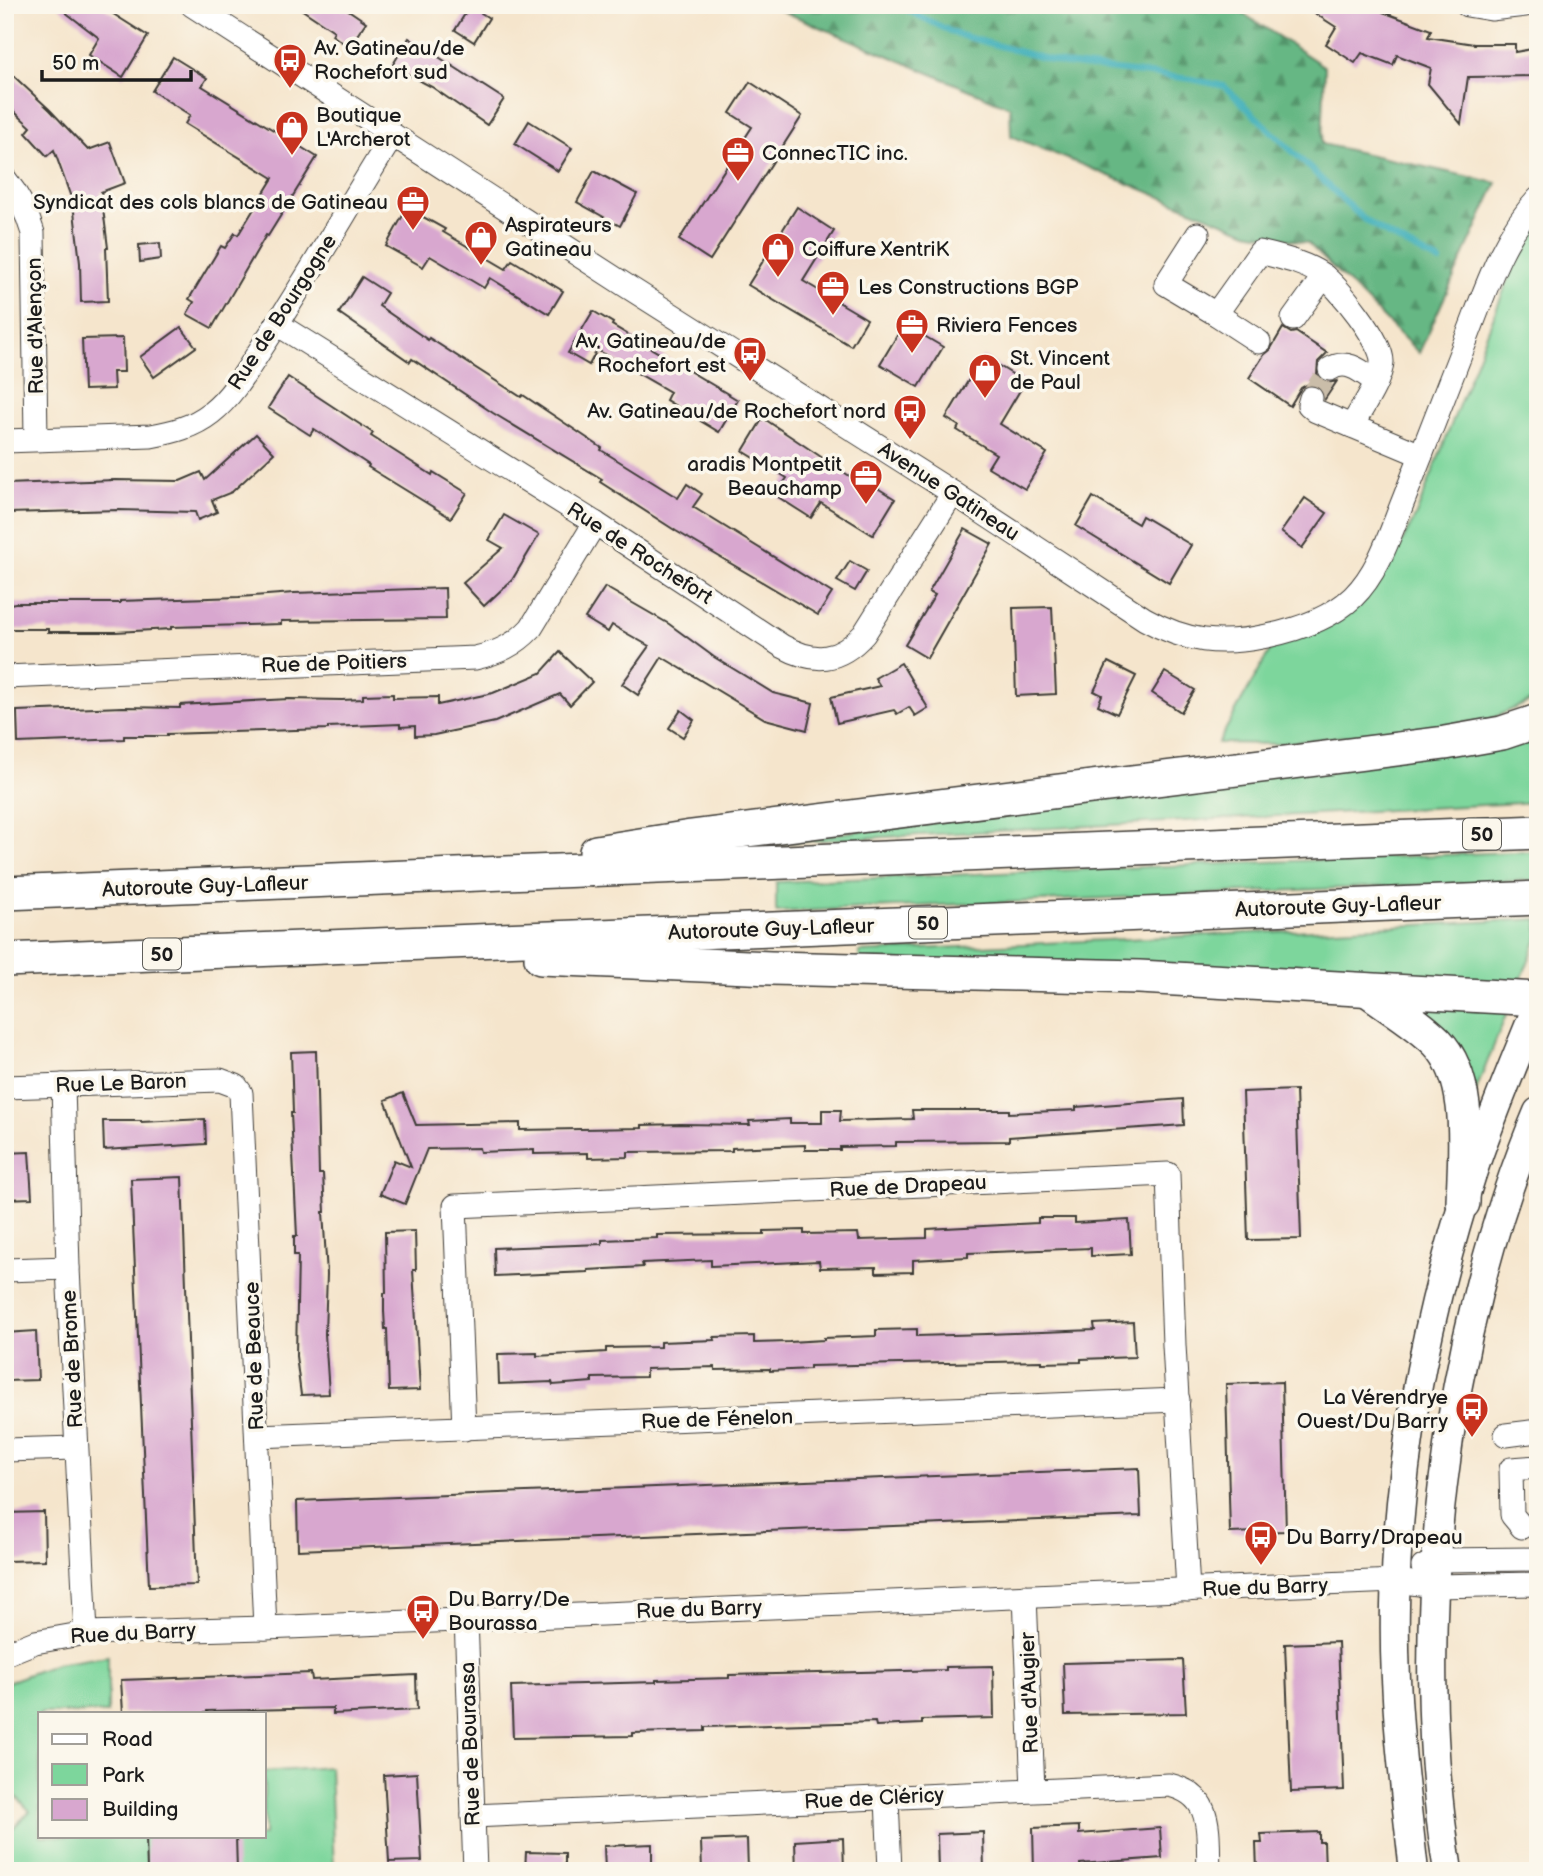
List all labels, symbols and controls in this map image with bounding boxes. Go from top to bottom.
place label: Av. Gatineau/de Rochefort sud [314,36,464,85]
scale bar [42,38,191,82]
bus stop icon: Av. Gatineau/de Rochefort sud [271,41,309,90]
text: 50 m [52,51,99,76]
place label: Boutique L'Archerot [316,103,411,152]
shop icon: Boutique L'Archerot [273,108,311,157]
office icon: ConnecTIC inc. [719,134,757,183]
place label: ConnecTIC inc. [762,141,908,166]
office icon: Syndicat des cols blancs de Gatineau [394,183,432,232]
place label: Syndicat des cols blancs de Gatineau [33,190,388,215]
place label: Aspirateurs Gatineau [505,213,612,262]
shop icon: Aspirateurs Gatineau [462,218,500,267]
street label: Rue de Bourgogne [223,230,342,395]
shop icon: Coiffure XentriK [759,230,797,279]
place label: Coiffure XentriK [802,237,949,262]
street label: Rue d'Alençon [22,257,49,395]
office icon: Les Constructions BGP [814,268,852,317]
place label: Les Constructions BGP [858,275,1079,300]
office icon: Riviera Fences [893,306,931,355]
place label: Riviera Fences [936,313,1077,338]
place label: Av. Gatineau/de Rochefort est [576,329,727,378]
bus stop icon: Av. Gatineau/de Rochefort est [731,334,769,383]
place label: St. Vincent de Paul [1010,346,1110,395]
shop icon: St. Vincent de Paul [966,351,1004,400]
bus stop icon: Av. Gatineau/de Rochefort nord [891,392,929,441]
place label: Av. Gatineau/de Rochefort nord [587,399,886,424]
street label: Avenue Gatineau [874,437,1024,546]
place label: aradis Montpetit Beauchamp [687,452,843,501]
office icon: aradis Montpetit Beauchamp [847,457,885,506]
street label: Rue de Rochefort [562,497,718,610]
street label: Rue de Poitiers [261,648,407,679]
road number: 50 [1463,818,1501,849]
street label: Autoroute Guy-Lafleur [102,870,309,903]
street label: Autoroute Guy-Lafleur [1235,890,1442,923]
road number: 50 [909,908,947,939]
street label: Autoroute Guy-Lafleur [668,913,875,946]
road number: 50 [143,938,181,970]
street label: Rue Le Baron [55,1069,187,1098]
street label: Rue de Drapeau [829,1170,987,1203]
street label: Rue de Beauce [239,1281,270,1431]
street label: Rue de Brome [56,1289,89,1429]
place label: La Vérendrye Ouest/Du Barry [1297,1385,1449,1434]
bus stop icon: La Vérendrye Ouest/Du Barry [1453,1390,1491,1439]
street label: Rue de Fénelon [641,1404,793,1435]
bus stop icon: Du Barry/Drapeau [1242,1518,1280,1567]
place label: Du Barry/Drapeau [1286,1525,1463,1550]
street label: Rue du Barry [1202,1573,1329,1602]
place label: Du Barry/De Bourassa [448,1587,570,1636]
bus stop icon: Du Barry/De Bourassa [404,1592,442,1641]
street label: Rue du Barry [636,1595,763,1624]
street label: Rue du Barry [69,1618,197,1649]
street label: Rue d'Augier [1015,1631,1044,1754]
street label: Rue de Bourassa [455,1661,486,1827]
legend [38,1712,266,1838]
text: Road [102,1727,153,1752]
text: Park [102,1763,145,1788]
street label: Rue de Cléricy [803,1782,945,1815]
text: Building [102,1797,178,1822]

